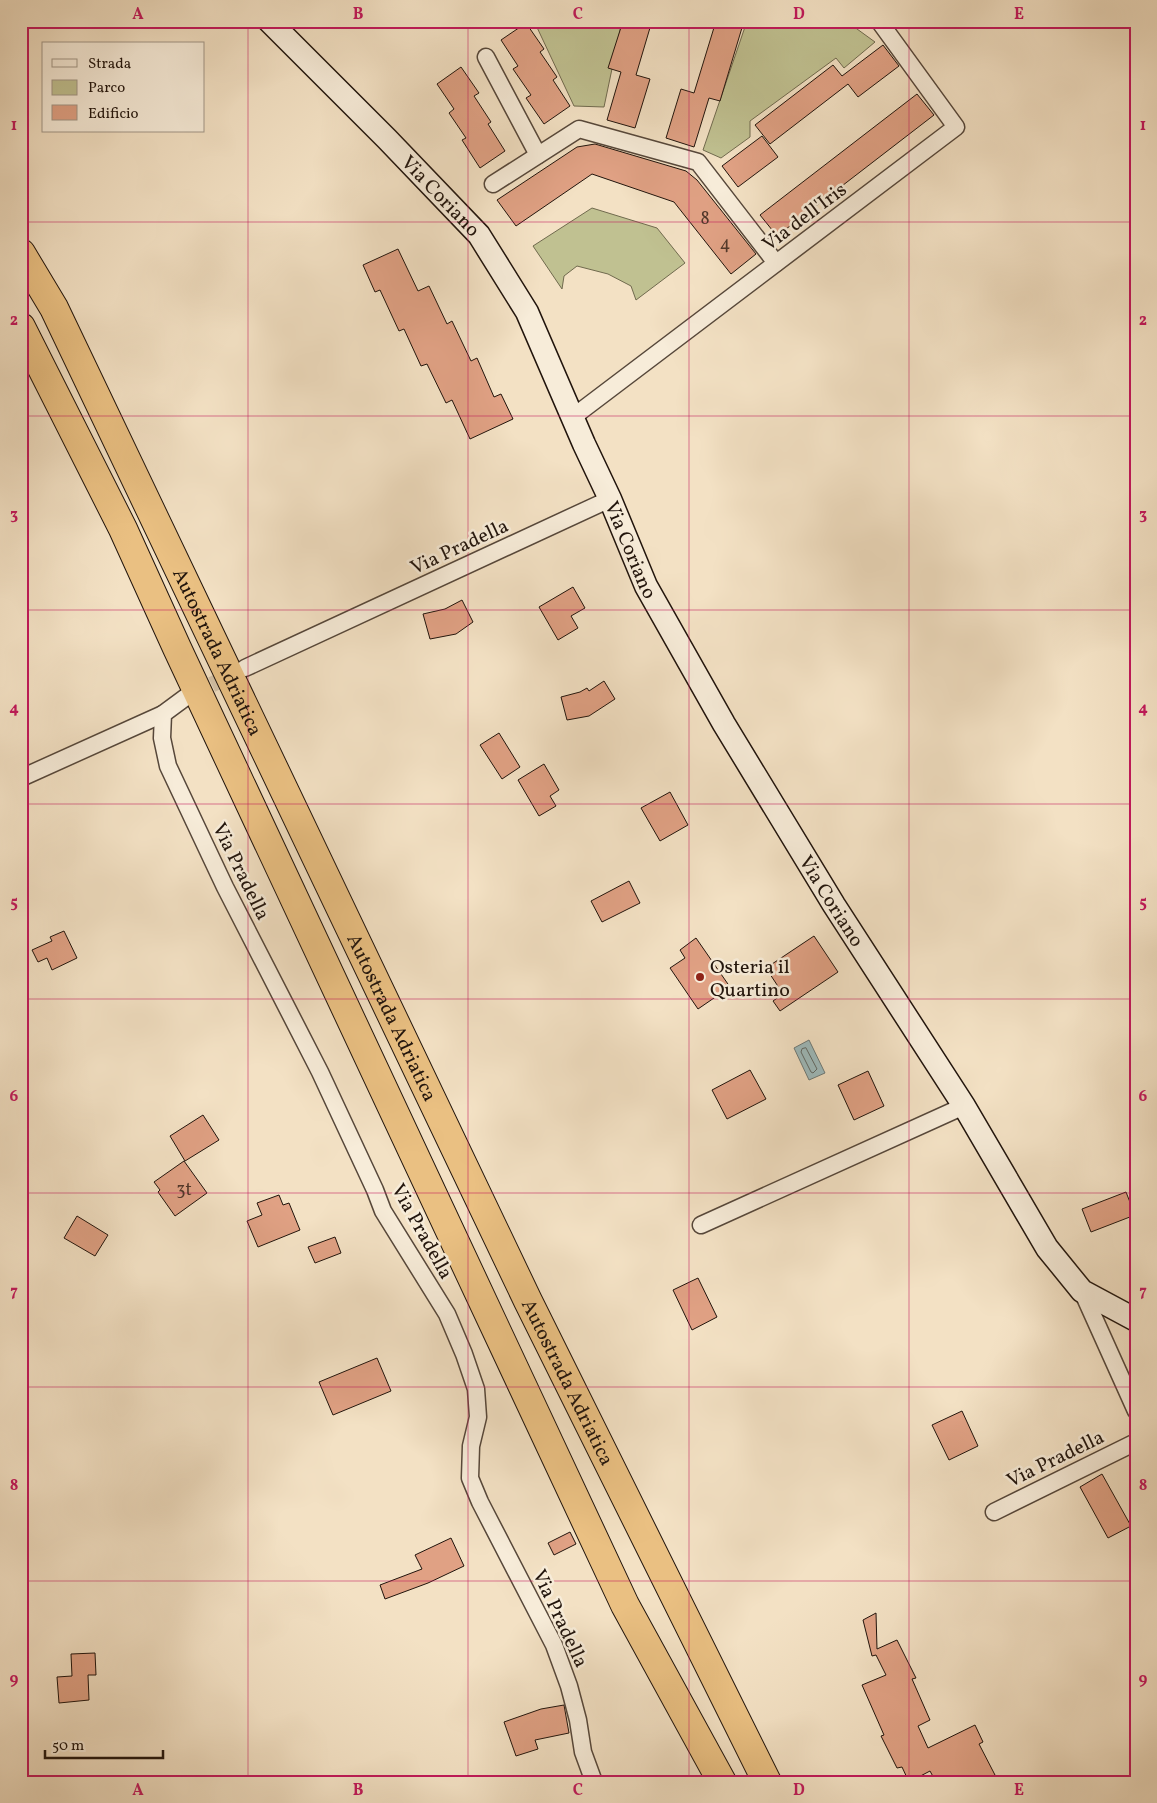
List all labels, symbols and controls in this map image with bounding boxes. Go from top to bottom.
text: A [132,4,144,26]
text: B [353,4,364,26]
text: C [573,4,583,26]
text: D [793,4,805,26]
text: E [1014,4,1024,26]
legend [42,42,205,132]
text: Strada [88,54,131,75]
text: Parco [88,78,125,99]
text: Edificio [88,104,139,125]
text: 1 [11,115,17,137]
text: 1 [1140,115,1146,137]
street label: Via Coriano [394,150,485,244]
street label: Via dell'Iris [757,177,853,259]
house number: 8 [700,207,710,232]
house number: 4 [720,232,730,257]
text: 2 [10,310,18,332]
text: 2 [1139,310,1147,332]
street label: Via Coriano [596,497,663,605]
text: 3 [10,504,18,526]
text: 3 [1139,504,1147,526]
street label: Via Pradella [406,513,514,583]
street label: Autostrada Adriatica [164,564,268,741]
text: 4 [9,698,19,720]
text: 4 [1138,698,1148,720]
street label: Via Pradella [205,818,276,925]
street label: Via Coriano [791,851,870,953]
text: 5 [10,892,18,914]
text: 5 [1139,892,1147,914]
street label: Autostrada Adriatica [339,930,443,1107]
place label: Osteria il Quartino [710,954,790,1005]
marker: Osteria il Quartino [694,971,706,983]
text: 6 [10,1086,19,1108]
text: 6 [1139,1086,1148,1108]
house number: 3t [176,1178,192,1203]
street label: Via Pradella [383,1179,459,1285]
text: 7 [10,1281,18,1303]
text: 7 [1139,1281,1147,1303]
street label: Autostrada Adriatica [513,1295,620,1471]
street label: Via Pradella [1002,1424,1109,1495]
text: 8 [10,1475,18,1497]
text: 8 [1139,1475,1147,1497]
street label: Via Pradella [524,1565,594,1673]
text: 9 [10,1669,19,1691]
text: 9 [1139,1669,1148,1691]
scale bar [45,1728,162,1760]
text: 50 m [52,1736,84,1757]
text: A [132,1780,144,1802]
text: B [353,1780,364,1802]
text: C [573,1780,583,1802]
text: D [793,1780,805,1802]
text: E [1014,1780,1024,1802]

